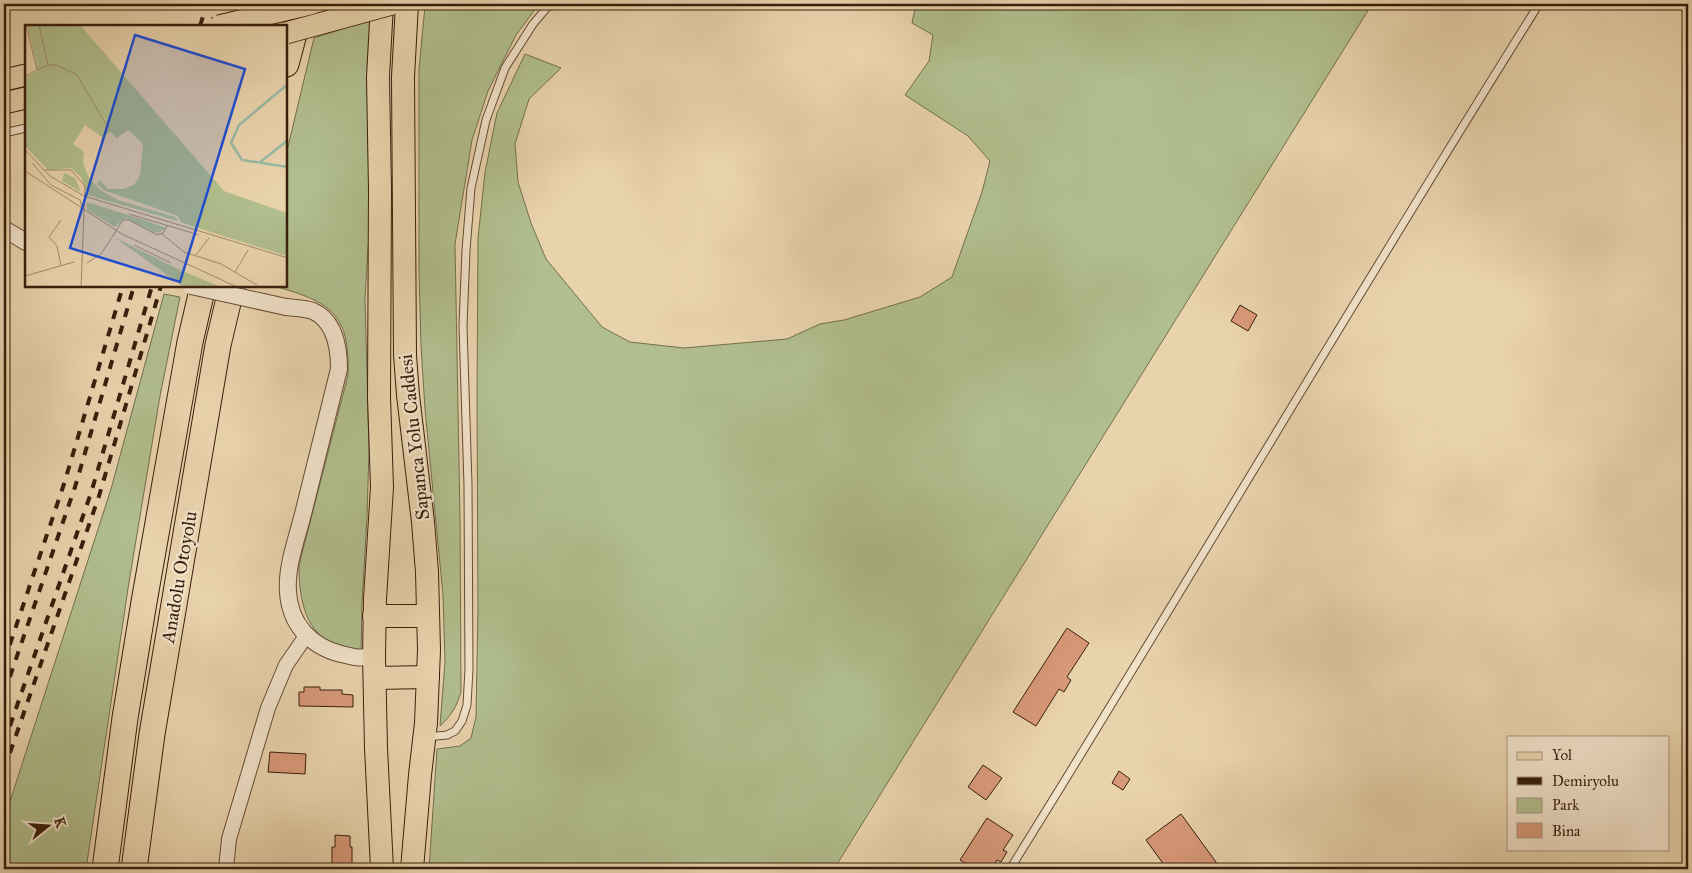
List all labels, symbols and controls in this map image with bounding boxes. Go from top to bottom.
inset map [25,25,288,288]
street label: Sapanca Yolu Caddesi [394,353,434,521]
street label: Anadolu Otoyolu [156,509,202,646]
legend [1507,736,1670,850]
text: Yol [1552,746,1573,764]
text: Demiryolu [1552,772,1619,790]
text: Park [1552,796,1579,814]
north arrow [22,800,72,850]
text: K [50,815,70,831]
text: Bina [1552,822,1581,840]

